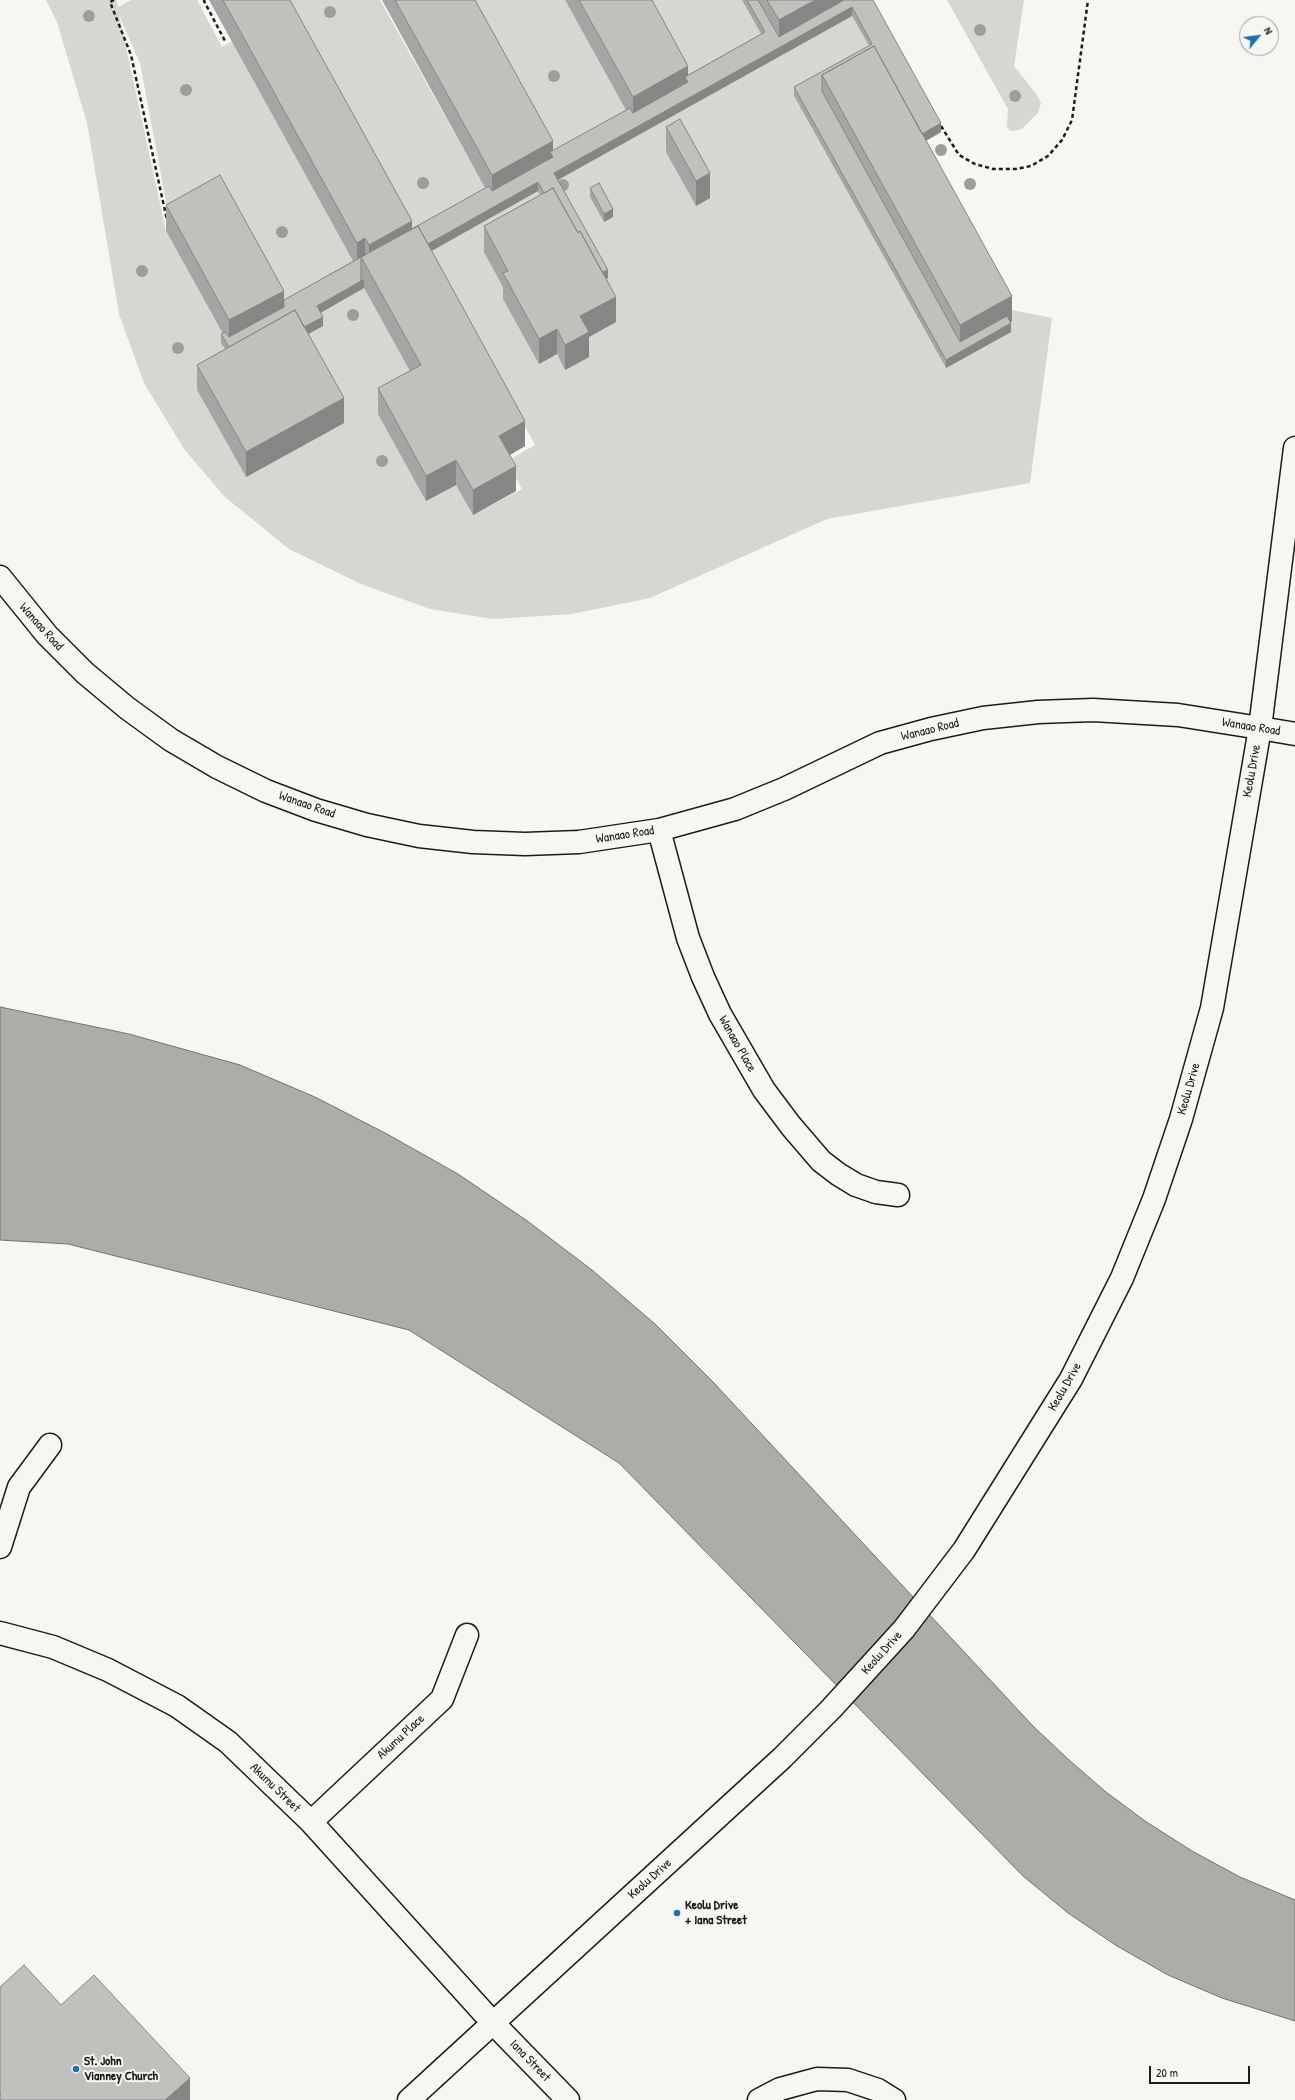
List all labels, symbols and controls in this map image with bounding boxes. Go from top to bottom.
north arrow [1239,16,1279,56]
text: N [1261,25,1276,37]
street label: Wanaao Road [16,600,66,654]
street label: Wanaao Road [900,715,960,745]
street label: Wanaao Road [1221,715,1281,739]
street label: Keolu Drive [1240,743,1264,799]
street label: Wanaao Road [277,788,337,822]
street label: Wanaao Road [595,823,655,847]
street label: Wanaao Place [715,1013,759,1075]
street label: Keolu Drive [1174,1061,1204,1117]
street label: Keolu Drive [1045,1360,1085,1414]
street label: Keolu Drive [858,1628,906,1678]
street label: Akumu Place [374,1711,428,1763]
street label: Akumu Street [246,1760,304,1816]
street label: Keolu Drive [625,1855,675,1903]
place label: Keolu Drive + Iana Street [685,1898,747,1929]
marker: Keolu Drive + Iana Street [672,1908,682,1918]
street label: Iana Street [506,2037,554,2085]
place label: St. John Vianney Church [84,2054,158,2085]
scale bar [1151,2058,1252,2084]
marker: St. John Vianney Church [71,2064,81,2074]
text: 20 m [1156,2064,1178,2081]

